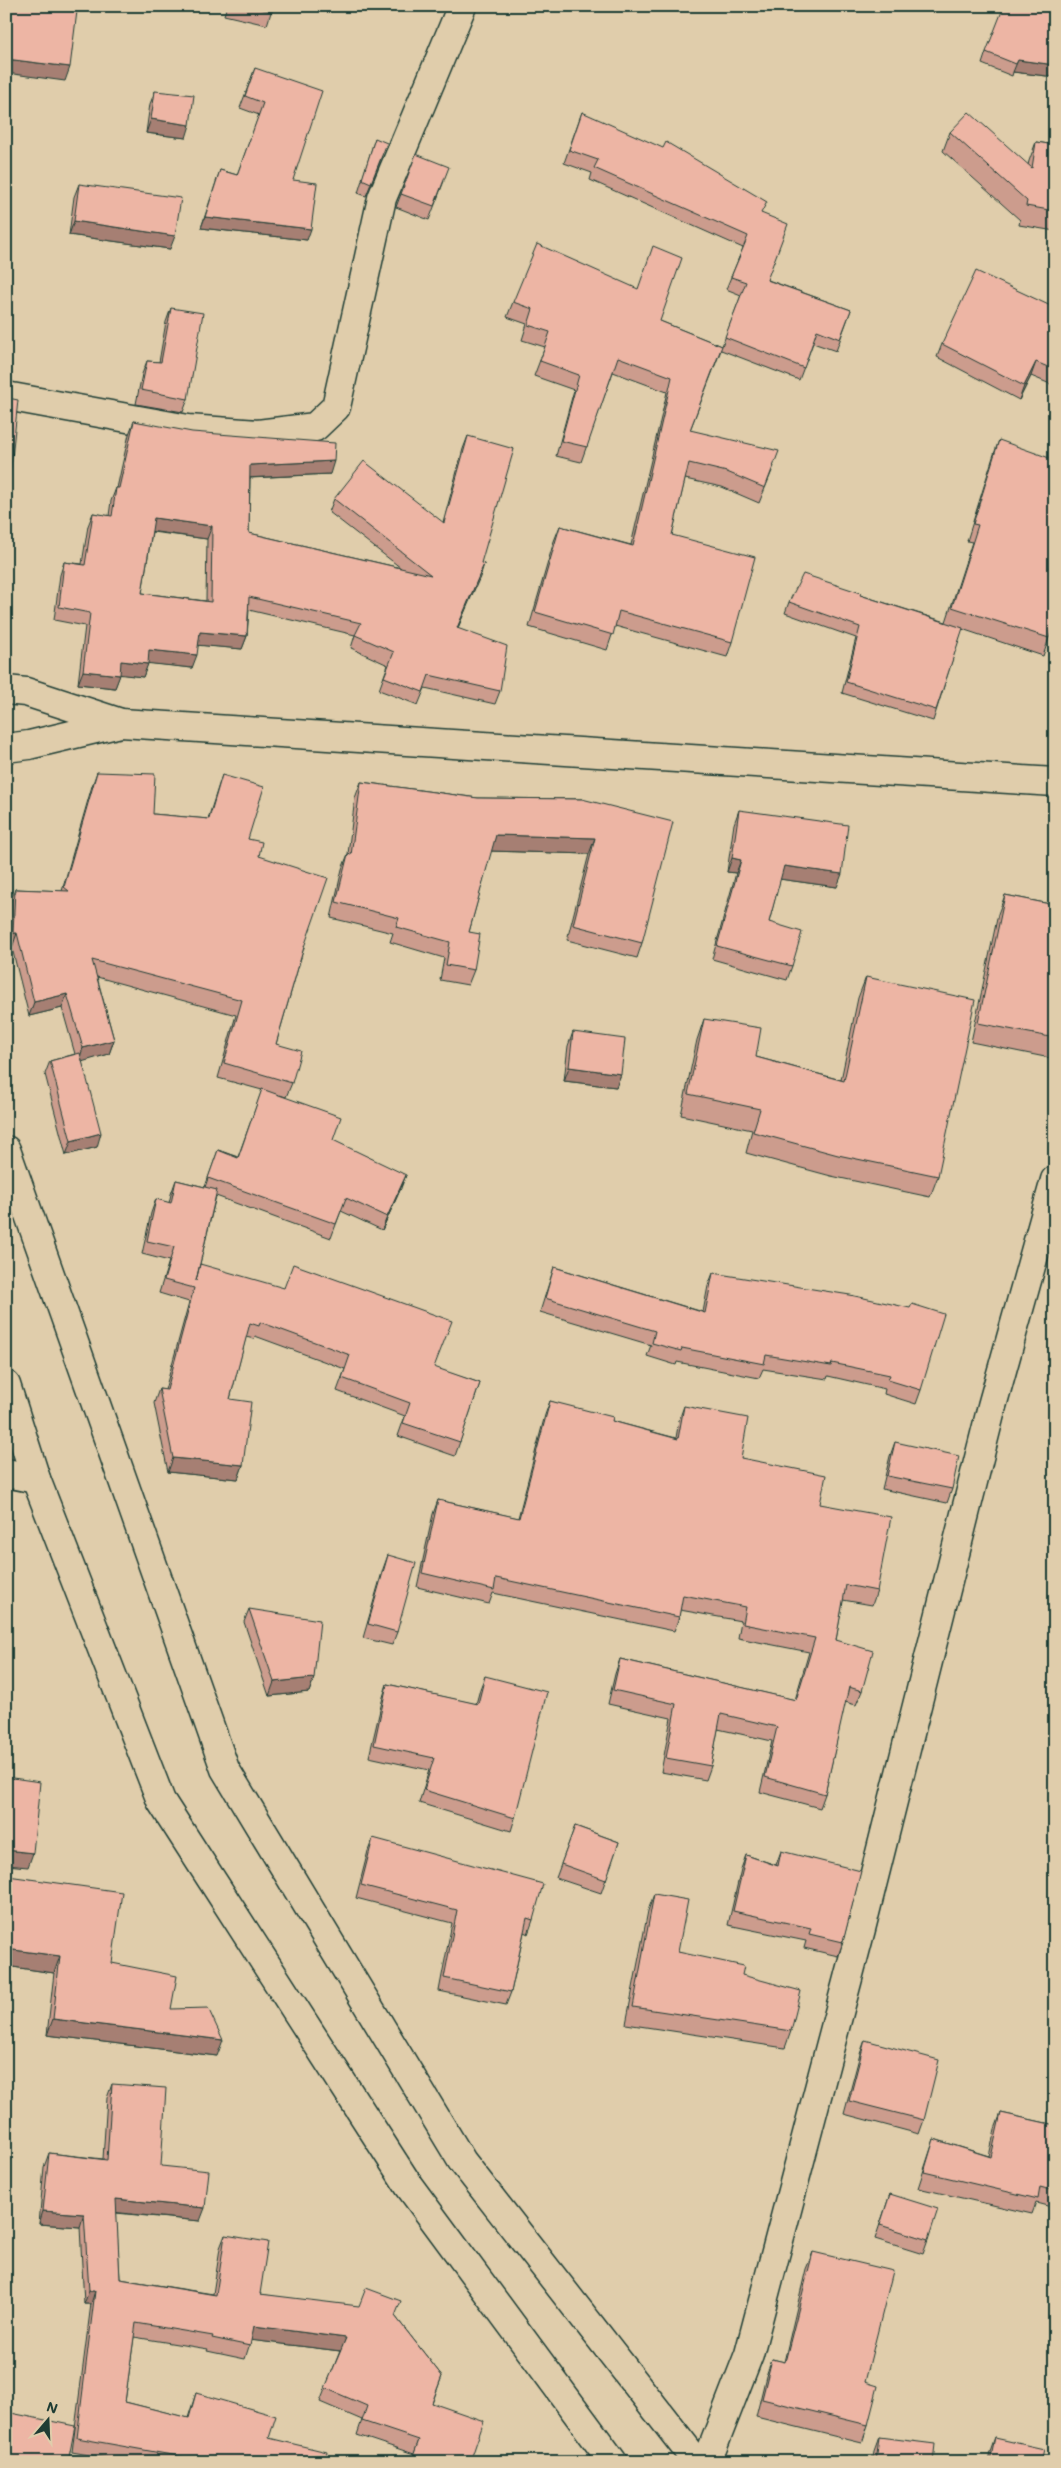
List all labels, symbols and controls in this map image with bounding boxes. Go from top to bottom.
north arrow [22,2396,72,2446]
text: N [44,2397,61,2418]

